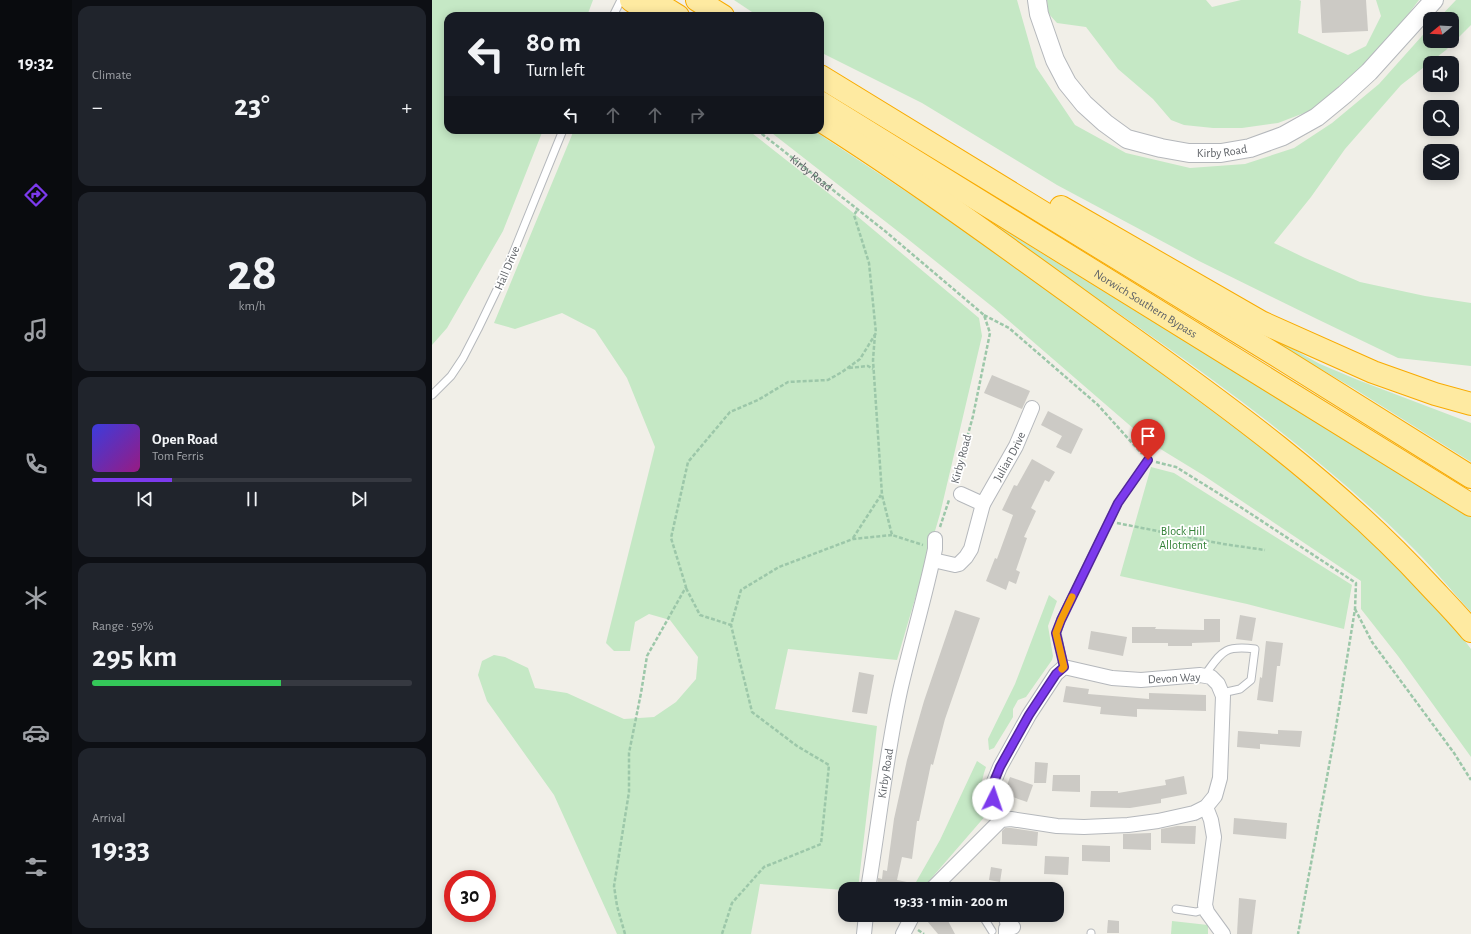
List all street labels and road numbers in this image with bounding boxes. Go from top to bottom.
street label: Kirby Road [1197,143,1248,160]
street label: Kirby Road [788,152,835,193]
street label: Hall Drive [492,244,522,292]
street label: Norwich Southern Bypass [1092,267,1199,340]
street label: Julian Drive [991,430,1027,483]
street label: Kirby Road [949,433,974,485]
street label: Devon Way [1147,671,1201,686]
street label: Kirby Road [876,747,895,799]

